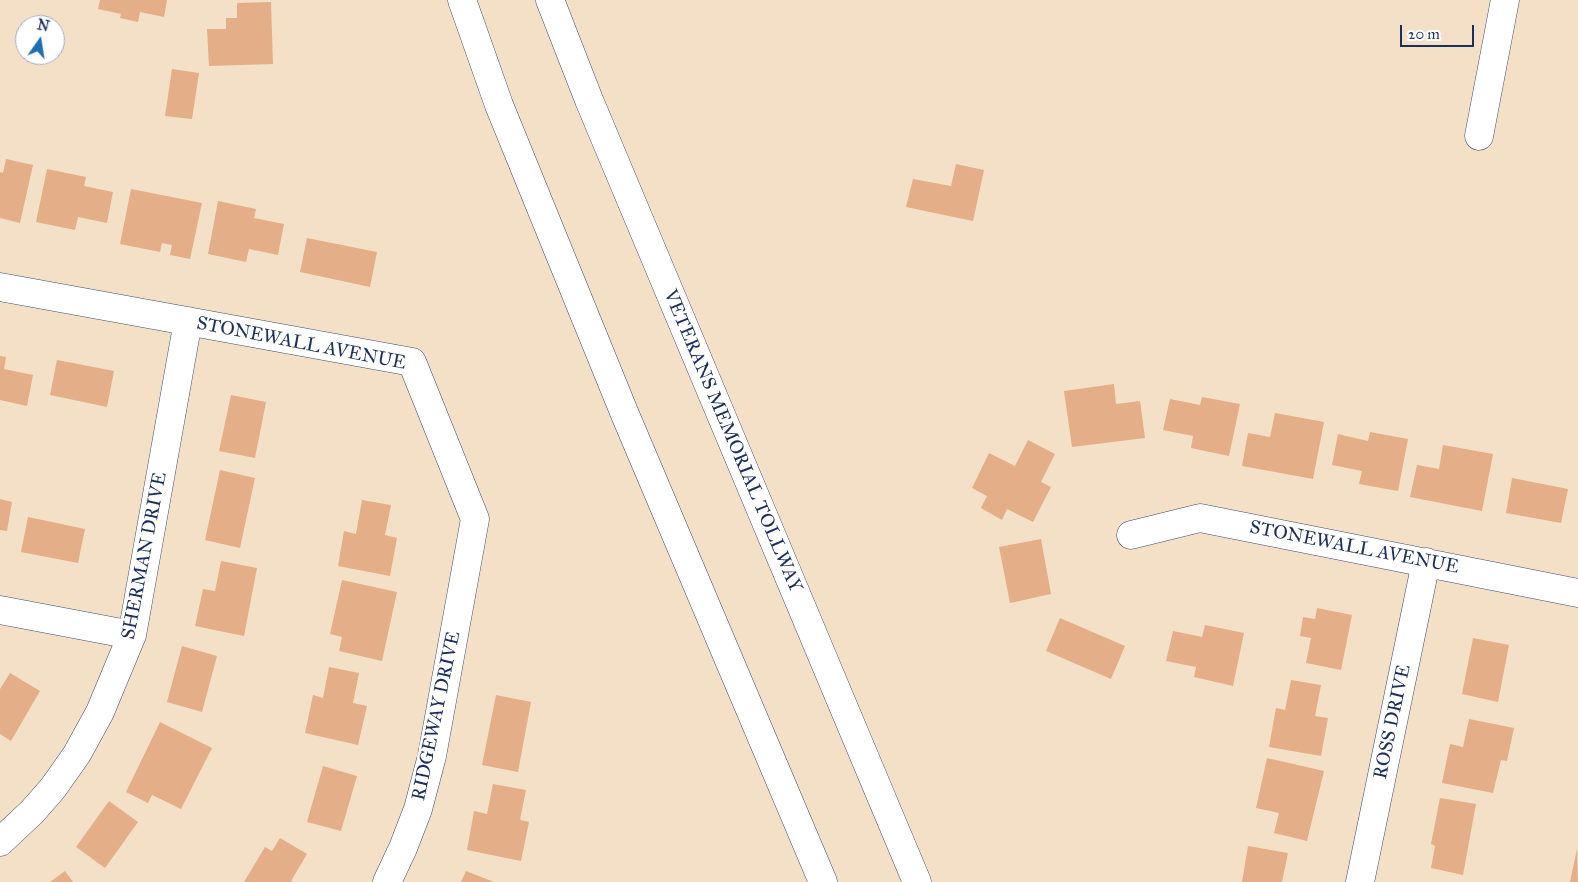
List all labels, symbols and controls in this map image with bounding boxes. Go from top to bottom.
north arrow [15,15,65,65]
scale bar [1403,15,1477,47]
text: N [36,16,51,35]
text: 20 m [1408,25,1440,43]
street label: VETERANS MEMORIAL TOLLWAY [658,286,806,596]
street label: STONEWALL AVENUE [194,313,408,375]
street label: SHERMAN DRIVE [118,470,172,642]
street label: STONEWALL AVENUE [1247,517,1461,579]
street label: RIDGEWAY DRIVE [408,629,466,803]
street label: ROSS DRIVE [1370,663,1416,781]

